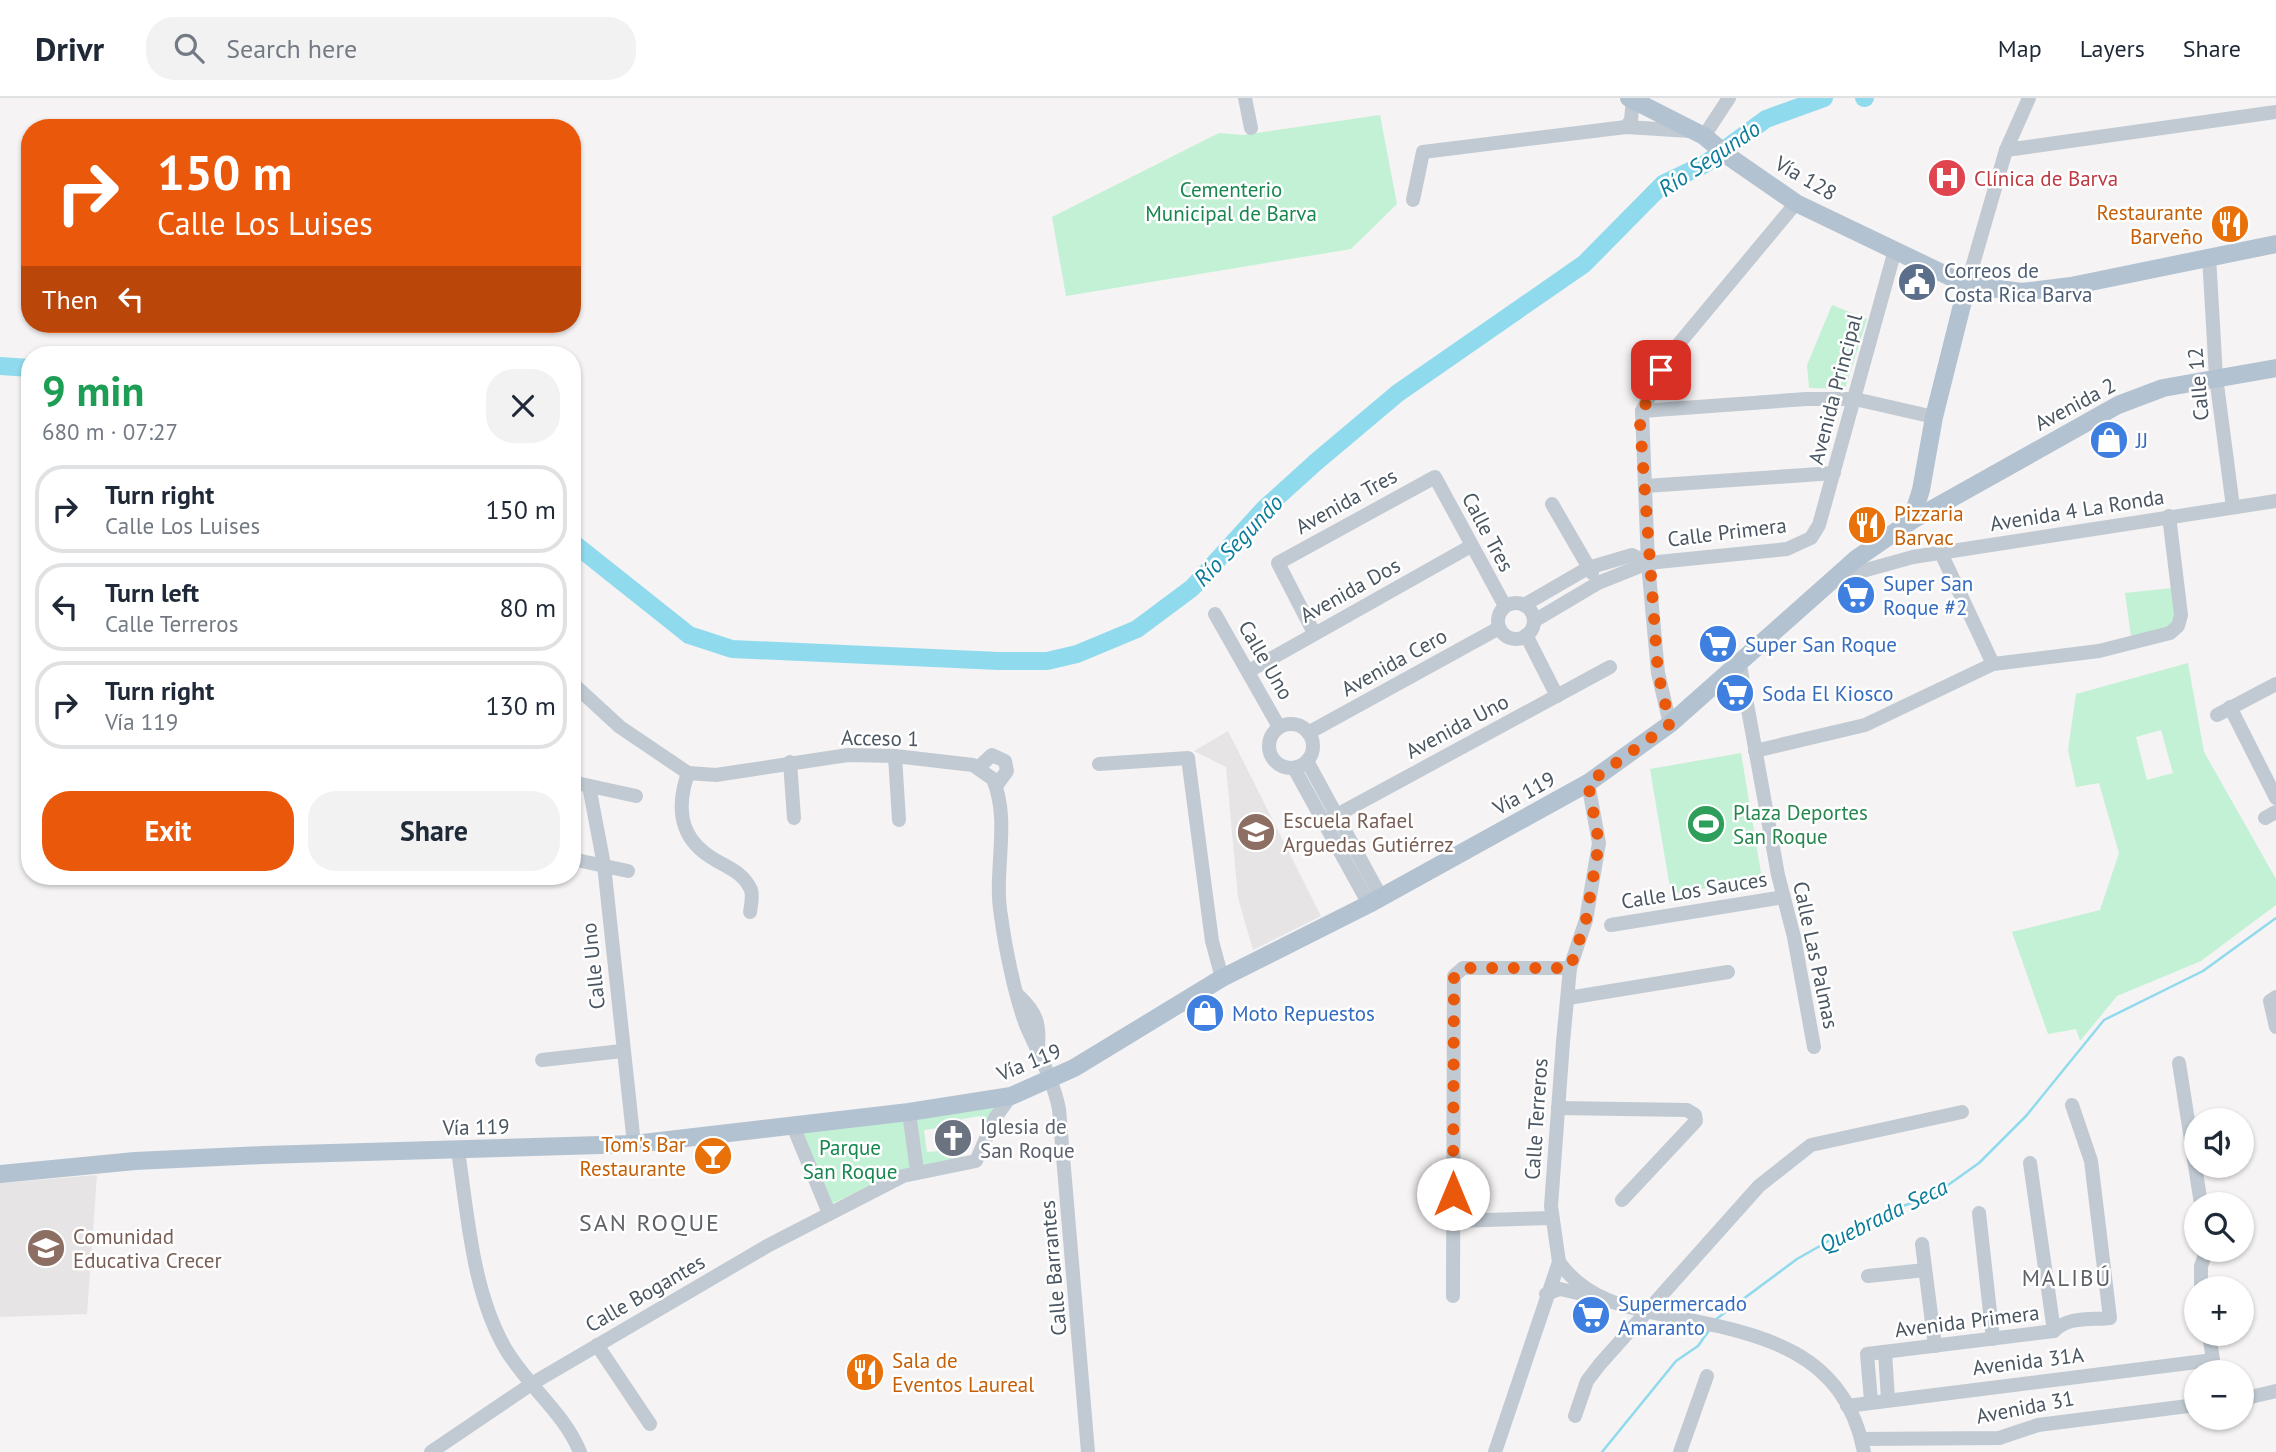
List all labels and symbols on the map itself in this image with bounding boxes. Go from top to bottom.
water label: Río Segundo [1652,113,1766,203]
street label: Vía 128 [1769,149,1842,206]
hospital icon: Clínica de Barva [1926,157,1968,199]
place label: Clínica de Barva [1974,165,2118,192]
park label: Cementerio Municipal de Barva [1145,176,1317,227]
place label: Restaurante Barveño [2097,199,2203,250]
restaurant icon: Restaurante Barveño [2209,203,2251,245]
place label: Correos de Costa Rica Barva [1944,257,2092,308]
public building icon: Correos de Costa Rica Barva [1896,261,1938,303]
street label: Avenida Principal [1802,311,1868,467]
pin [1631,340,1691,400]
street label: Calle 12 [2181,346,2215,422]
street label: Avenida 2 [2030,371,2120,437]
shop icon: JJ [2088,419,2130,461]
place label: JJ [2135,427,2148,454]
street label: Avenida Tres [1290,462,1402,540]
street label: Avenida 4 La Ronda [1988,483,2166,537]
water label: Río Segundo [1187,488,1289,592]
street label: Calle Tres [1456,488,1520,576]
place label: Pizzaria Barvac [1894,500,1964,551]
restaurant icon: Pizzaria Barvac [1846,504,1888,546]
street label: Calle Primera [1666,511,1788,553]
street label: Avenida Dos [1295,551,1405,629]
place label: Super San Roque #2 [1883,570,1973,621]
supermarket icon: Super San Roque #2 [1835,574,1877,616]
street label: Calle Uno [1233,616,1299,704]
street label: Avenida Cero [1336,622,1452,702]
supermarket icon: Super San Roque [1697,623,1739,665]
place label: Super San Roque [1745,631,1897,658]
supermarket icon: Soda El Kiosco [1714,672,1756,714]
place label: Soda El Kiosco [1762,680,1894,707]
street label: Avenida Uno [1401,688,1513,764]
street label: Acceso 1 [841,724,919,752]
street label: Vía 119 [1487,765,1560,822]
place label: Plaza Deportes San Roque [1733,799,1868,850]
sports icon: Plaza Deportes San Roque [1685,803,1727,845]
place label: Escuela Rafael Arguedas Gutiérrez [1283,807,1454,858]
school or university icon: Escuela Rafael Arguedas Gutiérrez [1235,811,1277,853]
street label: Calle Los Sauces [1619,865,1769,915]
street label: Calle Las Palmas [1787,879,1845,1031]
street label: Calle Uno [575,921,611,1011]
shop icon: Moto Repuestos [1184,992,1226,1034]
place label: Moto Repuestos [1232,1000,1375,1027]
street label: Vía 119 [992,1037,1065,1087]
street label: Calle Terreros [1518,1057,1554,1181]
street label: Vía 119 [441,1113,510,1141]
place label: Iglesia de San Roque [980,1113,1075,1164]
church icon: Iglesia de San Roque [932,1117,974,1159]
place label: Tom's Bar Restaurante [580,1131,686,1182]
park label: Parque San Roque [803,1134,897,1185]
bar icon: Tom's Bar Restaurante [692,1135,734,1177]
position arrow [1416,1157,1490,1231]
water label: Quebrada Seca [1814,1171,1952,1259]
street label: Calle Barrantes [1034,1199,1072,1337]
district label: SAN ROQUE [579,1207,721,1238]
place label: Comunidad Educativa Crecer [73,1223,222,1274]
school or university icon: Comunidad Educativa Crecer [25,1227,67,1269]
street label: Calle Bogantes [580,1248,710,1338]
district label: MALIBÚ [2022,1263,2112,1292]
place label: Supermercado Amaranto [1618,1290,1747,1341]
supermarket icon: Supermercado Amaranto [1570,1294,1612,1336]
street label: Avenida Primera [1893,1299,2041,1343]
street label: Avenida 31A [1971,1341,2086,1381]
place label: Sala de Eventos Laureal [892,1347,1034,1398]
restaurant icon: Sala de Eventos Laureal [844,1351,886,1393]
street label: Avenida 31 [1974,1384,2076,1430]

